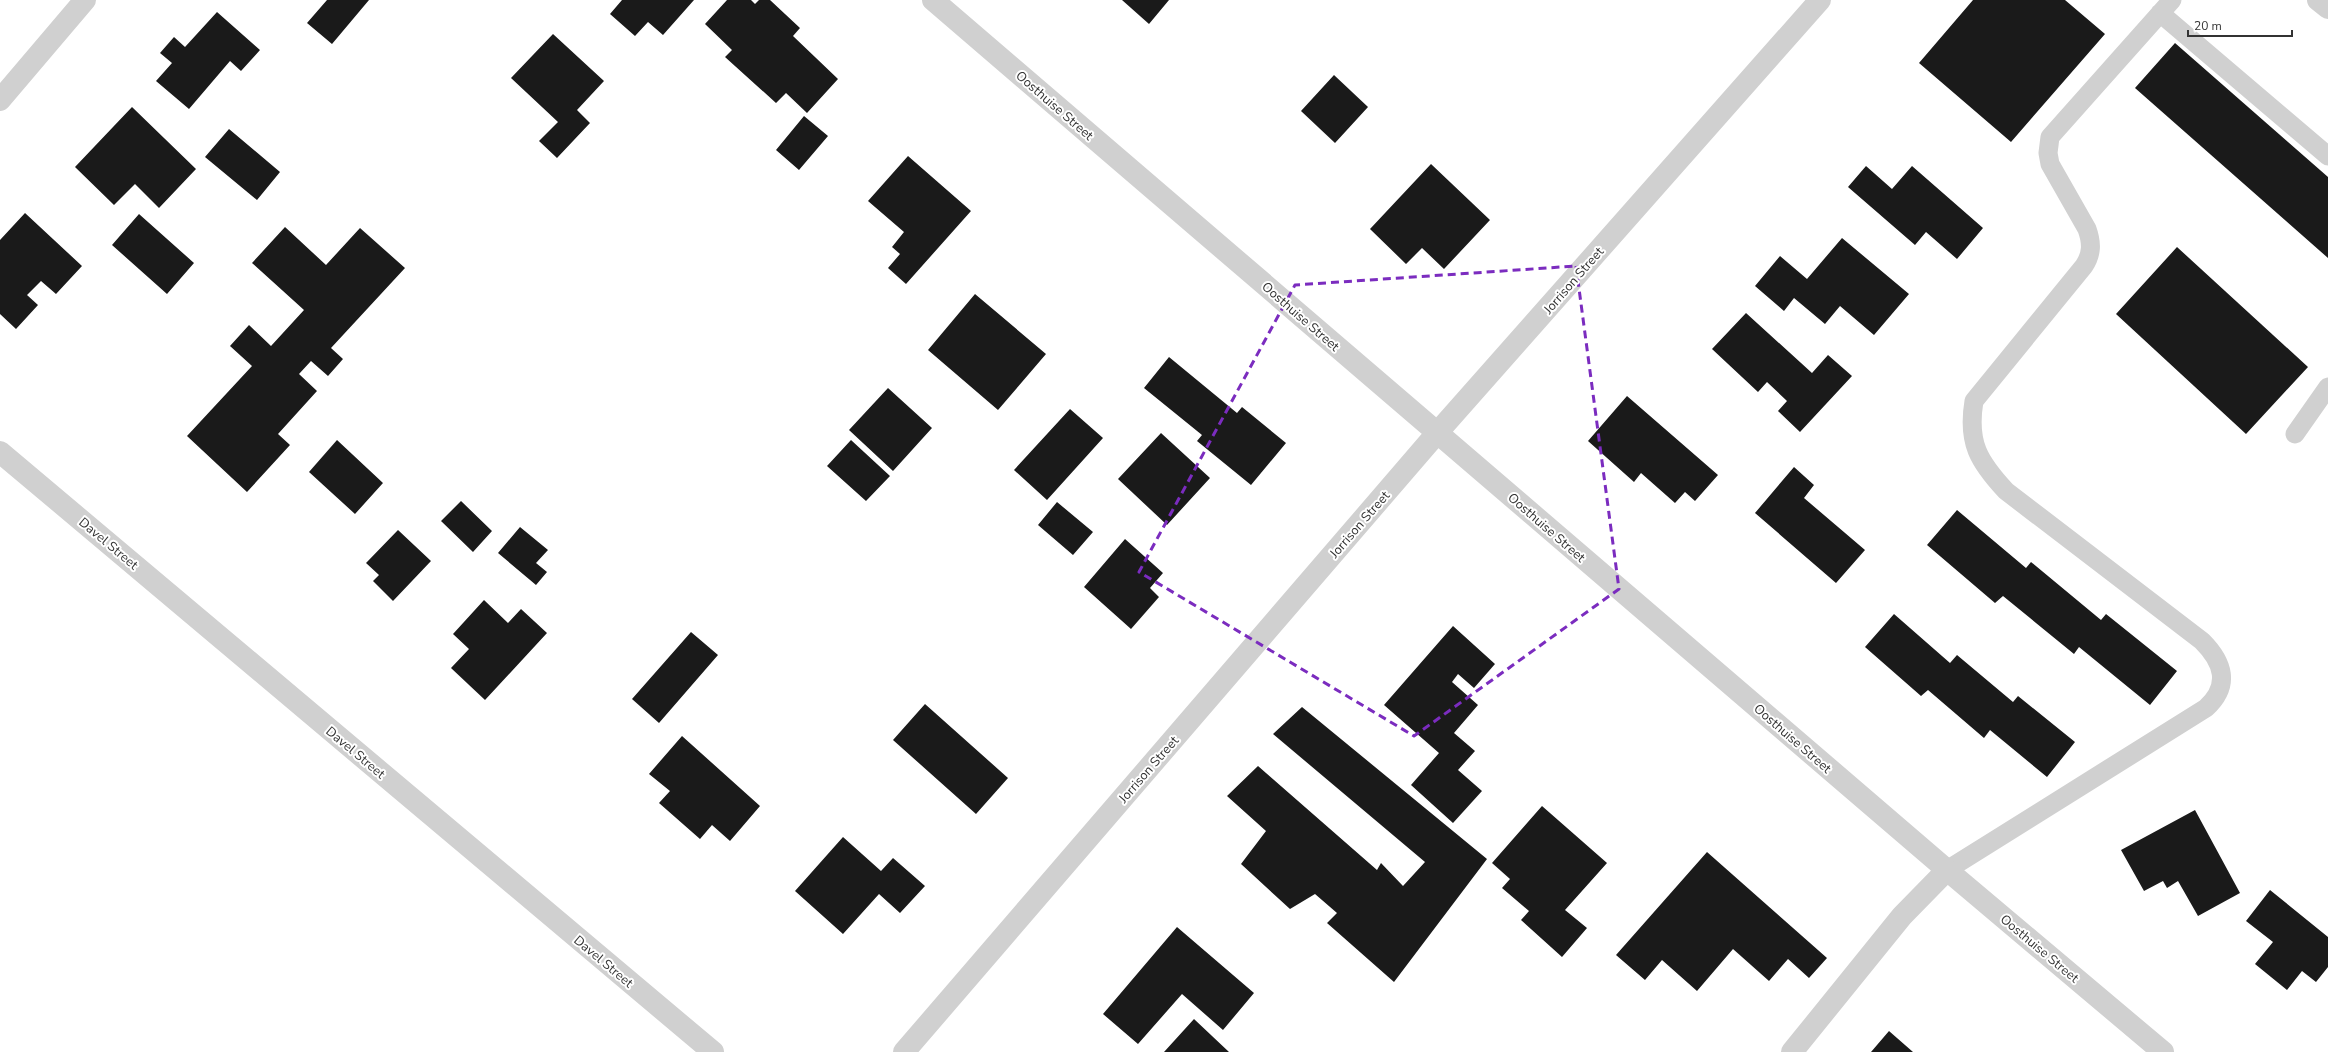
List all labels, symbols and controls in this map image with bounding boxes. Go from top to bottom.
scale bar [2188,12,2292,38]
text: 20 m [2194,18,2222,34]
street label: Oosthuise Street [1012,67,1097,145]
street label: Jorrison Street [1539,243,1608,319]
street label: Oosthuise Street [1258,278,1343,356]
street label: Jorrison Street [1325,487,1394,563]
street label: Oosthuise Street [1504,489,1589,567]
street label: Davel Street [75,514,142,574]
street label: Oosthuise Street [1750,700,1835,778]
street label: Davel Street [322,723,389,783]
street label: Jorrison Street [1114,732,1183,808]
street label: Oosthuise Street [1996,911,2083,987]
street label: Davel Street [570,932,637,992]

